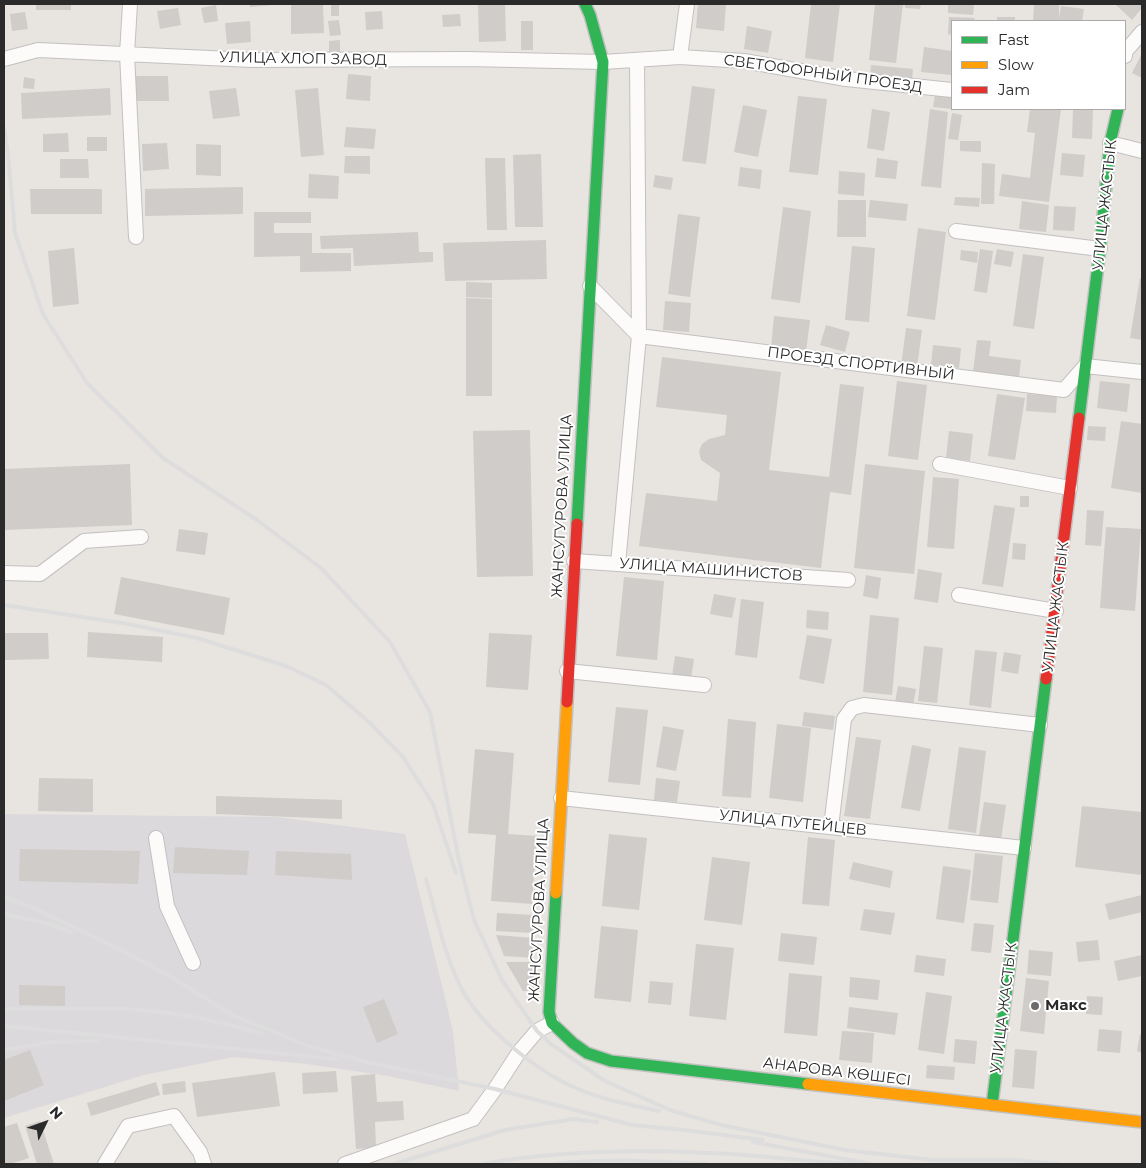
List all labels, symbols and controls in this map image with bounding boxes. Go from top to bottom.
legend [951,20,1126,110]
text: Fast [998,30,1029,49]
street label: УЛИЦА ХЛОП ЗАВОД [219,49,387,69]
street label: СВЕТОФОРНЫЙ ПРОЕЗД [722,51,924,97]
text: Slow [998,55,1034,74]
text: Jam [998,80,1030,99]
street label: УЛИЦА ЖАСТЫК [1089,139,1121,271]
street label: ПРОЕЗД СПОРТИВНЫЙ [766,344,956,384]
street label: ЖАНСУГУРОВА УЛИЦА [548,414,576,598]
street label: УЛИЦА ЖАСТЫК [1039,541,1073,673]
street label: УЛИЦА МАШИНИСТОВ [619,555,803,585]
street label: УЛИЦА ПУТЕЙЦЕВ [718,806,868,840]
street label: ЖАНСУГУРОВА УЛИЦА [525,818,553,1002]
street label: УЛИЦА ЖАСТЫК [987,942,1021,1074]
place label: Макс [1045,997,1087,1015]
marker: Макс [1029,1000,1041,1012]
street label: АНАРОВА КӨШЕСІ [762,1054,912,1090]
north arrow [20,1098,70,1148]
text: N [46,1103,67,1123]

